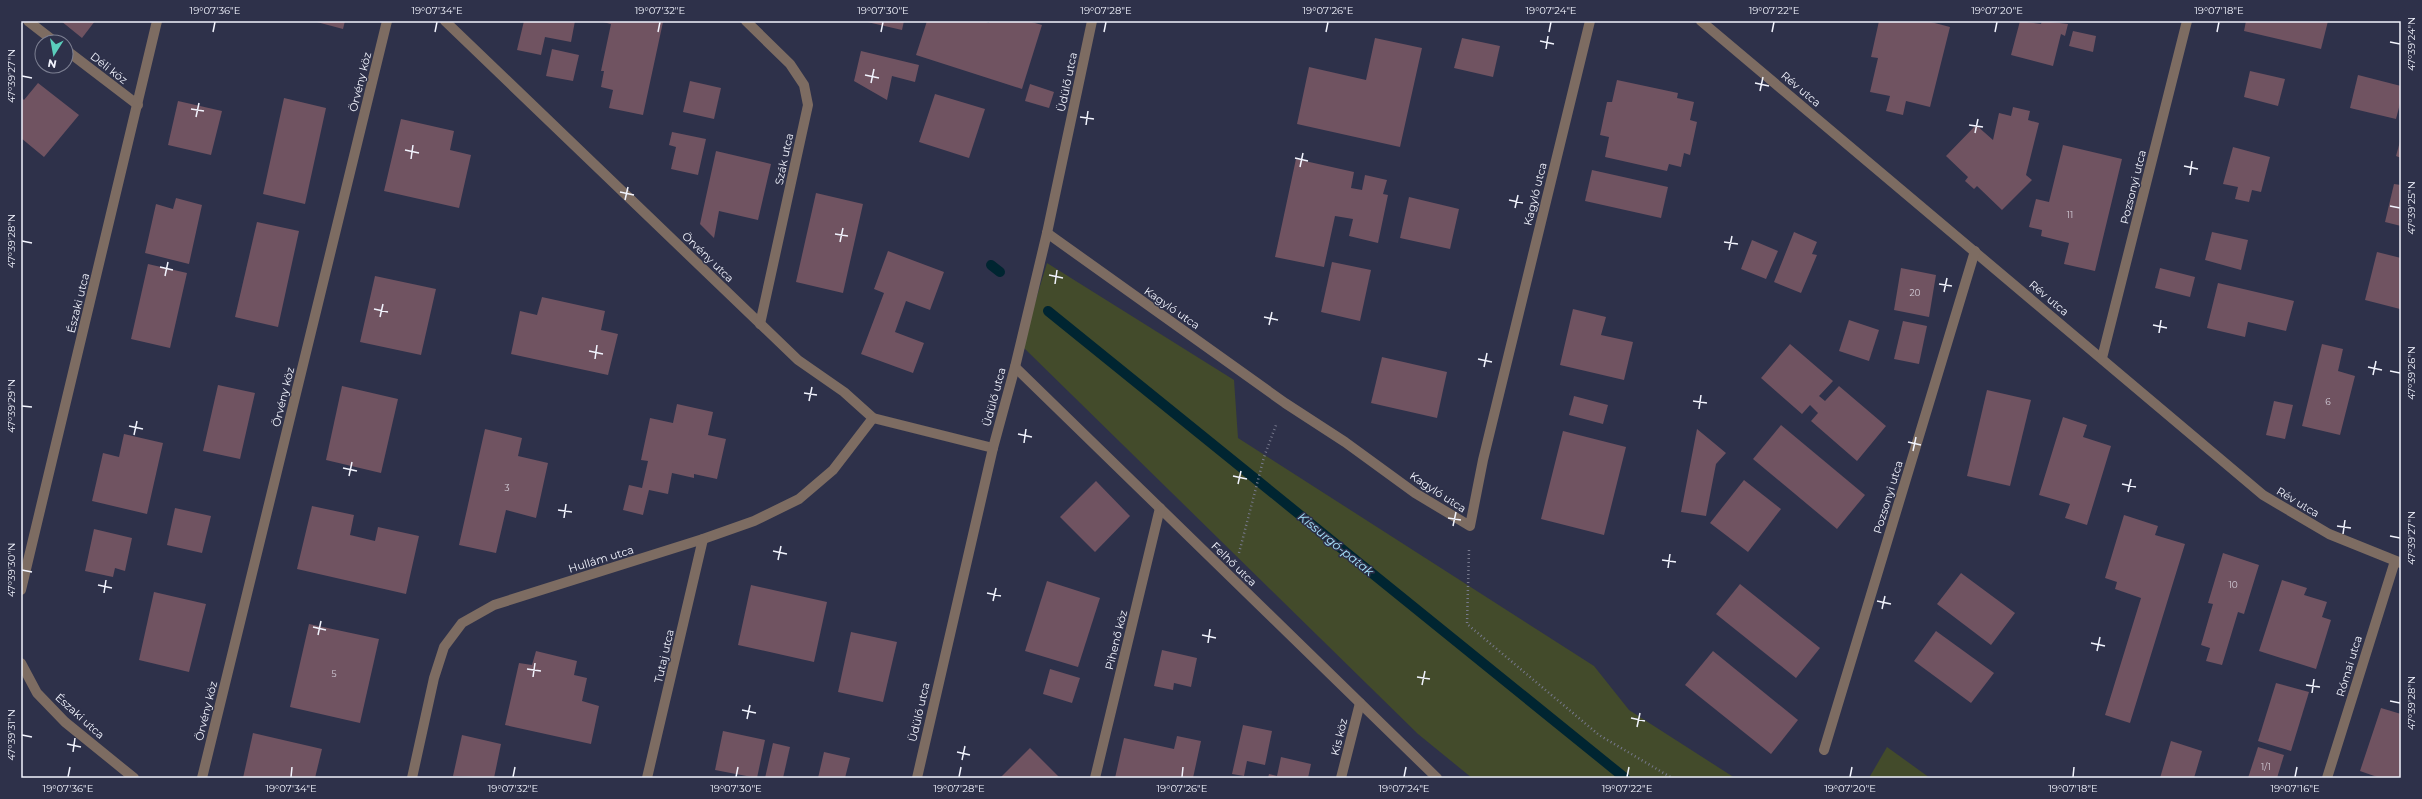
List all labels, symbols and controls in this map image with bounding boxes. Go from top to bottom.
text: 19°07'36"E [190,4,241,17]
text: 19°07'34"E [411,4,463,17]
text: 19°07'32"E [635,4,686,17]
text: 19°07'30"E [857,4,909,17]
text: 19°07'28"E [1080,4,1132,17]
text: 19°07'26"E [1302,4,1354,17]
text: 19°07'24"E [1525,4,1577,17]
text: 19°07'22"E [1749,4,1800,17]
text: 19°07'20"E [1971,4,2023,17]
text: 19°07'18"E [2194,4,2244,17]
text: 47°39'24"N [2405,17,2418,71]
north arrow [34,34,74,74]
text: 47°39'27"N [5,49,18,103]
street label: Déli köz [88,49,131,87]
street label: Örvény köz [346,50,374,113]
street label: Üdülő utca [1054,51,1080,113]
text: N [46,56,58,72]
street label: Rév utca [1778,68,1824,110]
street label: Szák utca [772,132,796,186]
street label: Pozsonyi utca [2117,149,2149,225]
street label: Kagyló utca [1520,161,1550,227]
text: 47°39'25"N [2405,181,2418,235]
house number: 11 [2067,209,2073,220]
text: 47°39'28"N [5,214,18,268]
street label: Örvény utca [679,229,737,285]
street label: Északi utca [64,271,92,335]
street label: Rév utca [2026,277,2072,319]
street label: Kagyló utca [1141,284,1203,332]
house number: 20 [1909,287,1921,298]
text: 47°39'26"N [2405,346,2418,400]
street label: Örvény köz [269,365,297,428]
street label: Üdülő utca [979,366,1009,428]
text: 47°39'29"N [5,379,18,433]
house number: 6 [2325,396,2331,407]
street label: Pozsonyi utca [1870,459,1906,535]
street label: Kagyló utca [1407,469,1469,515]
house number: 3 [504,482,510,493]
street label: Rév utca [2274,484,2322,520]
water label: Kissurgó-patak [1295,509,1377,580]
text: 47°39'27"N [2405,511,2418,565]
street label: Felhő utca [1208,539,1260,589]
street label: Hullám utca [567,542,635,576]
text: 47°39'30"N [5,543,18,597]
house number: 10 [2228,579,2238,590]
street label: Pihenő köz [1102,608,1130,671]
street label: Tutaj utca [651,628,677,684]
street label: Római utca [2333,634,2365,698]
house number: 5 [331,668,337,679]
text: 47°39'28"N [2405,676,2418,730]
street label: Örvény köz [192,679,220,742]
street label: Üdülő utca [905,681,933,743]
street label: Északi utca [52,690,108,742]
text: 47°39'31"N [5,709,18,761]
street label: Kis köz [1328,717,1350,757]
house number: 1/1 [2261,761,2271,772]
text: 19°07'36"E [43,782,94,795]
text: 19°07'34"E [265,782,317,795]
text: 19°07'32"E [488,782,539,795]
text: 19°07'30"E [710,782,762,795]
text: 19°07'28"E [933,782,985,795]
text: 19°07'26"E [1156,782,1208,795]
text: 19°07'24"E [1378,782,1430,795]
text: 19°07'22"E [1602,782,1653,795]
text: 19°07'20"E [1824,782,1876,795]
text: 19°07'18"E [2048,782,2098,795]
text: 19°07'16"E [2270,782,2320,795]

